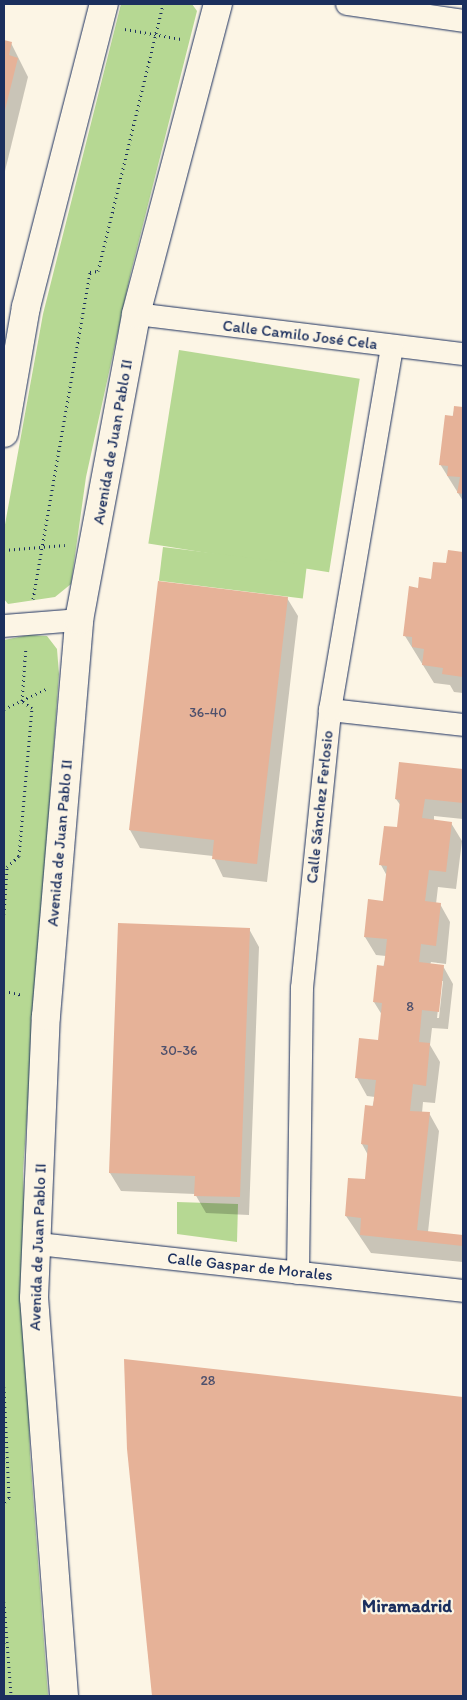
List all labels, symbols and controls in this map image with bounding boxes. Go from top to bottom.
street label: Calle Camilo José Cela [222,316,378,354]
street label: Avenida de Juan Pablo II [89,358,137,526]
house number: 36-40 [189,705,227,721]
street label: Calle Sánchez Ferlosio [302,730,338,884]
street label: Avenida de Juan Pablo II [43,759,77,927]
house number: 8 [406,999,414,1015]
house number: 30-36 [161,1043,197,1059]
street label: Avenida de Juan Pablo II [25,1163,51,1331]
street label: Calle Gaspar de Morales [167,1249,333,1285]
house number: 28 [200,1373,216,1389]
district label: Miramadrid [362,1595,452,1617]

